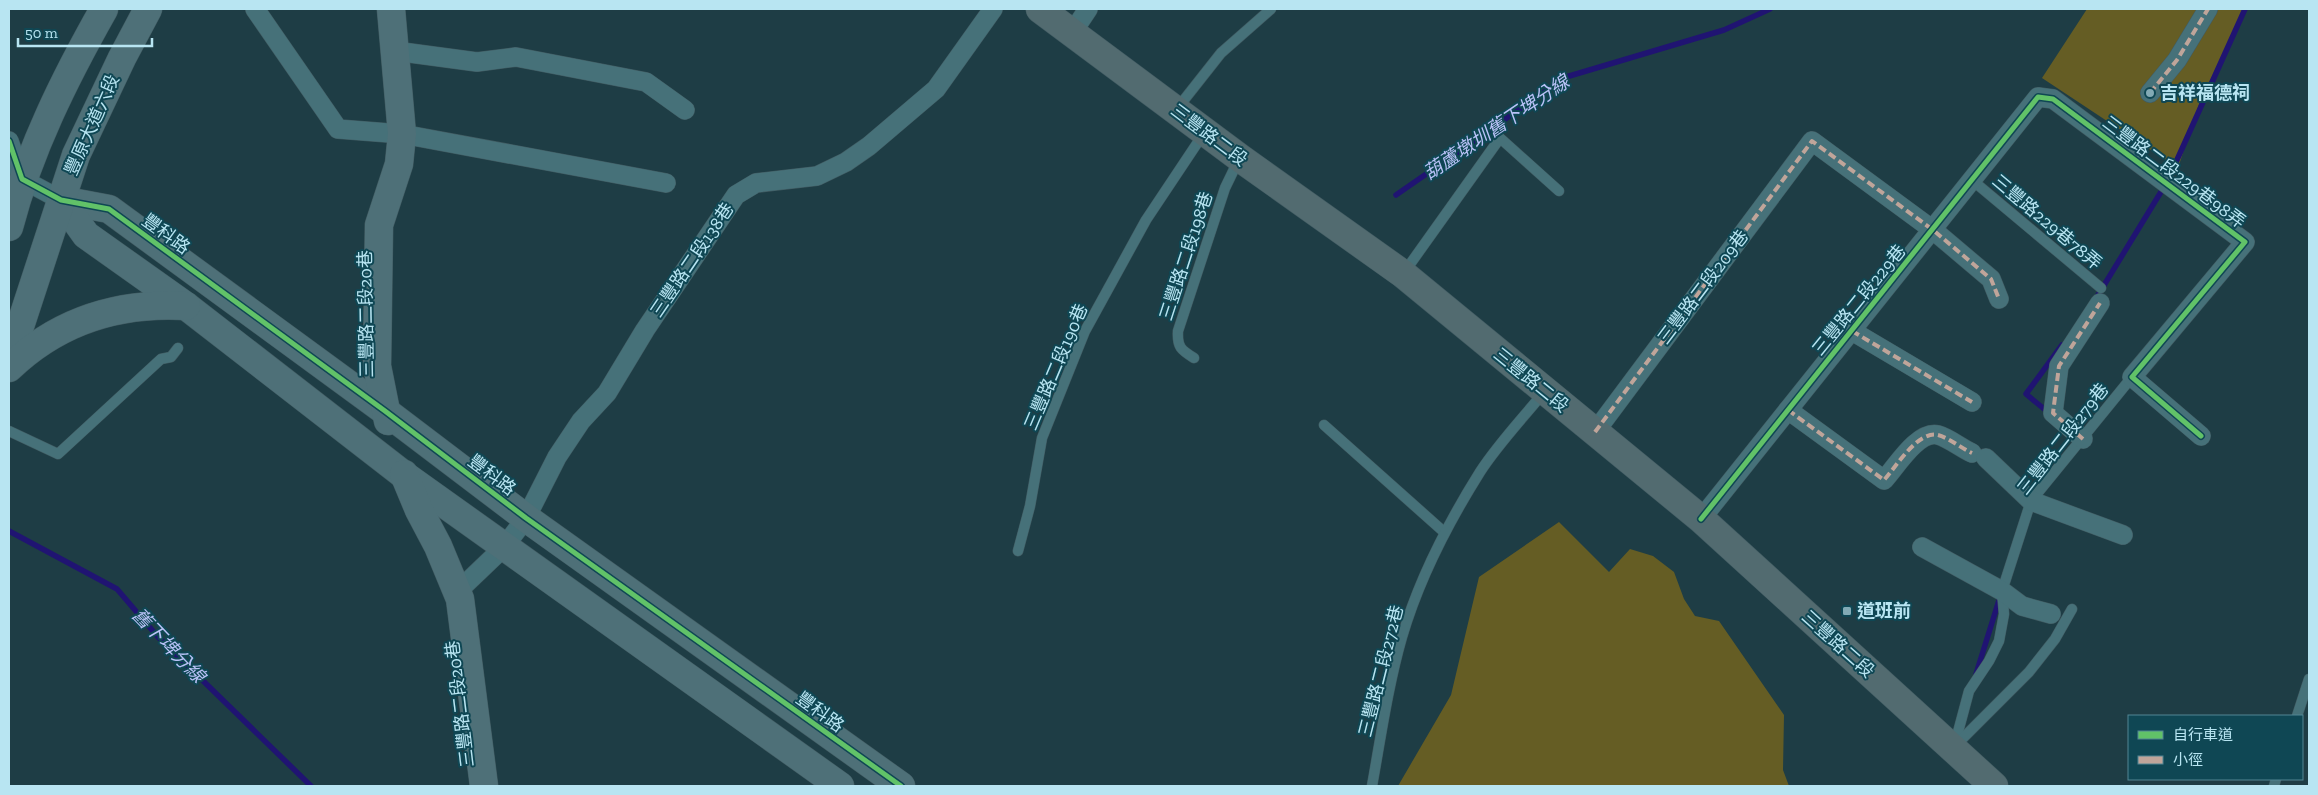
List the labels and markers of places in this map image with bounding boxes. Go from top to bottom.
place label: 吉祥福德祠 [2160,82,2250,104]
marker: 吉祥福德祠 [2144,87,2156,99]
place label: 道班前 [1857,600,1911,622]
marker: 道班前 [1841,605,1853,617]

